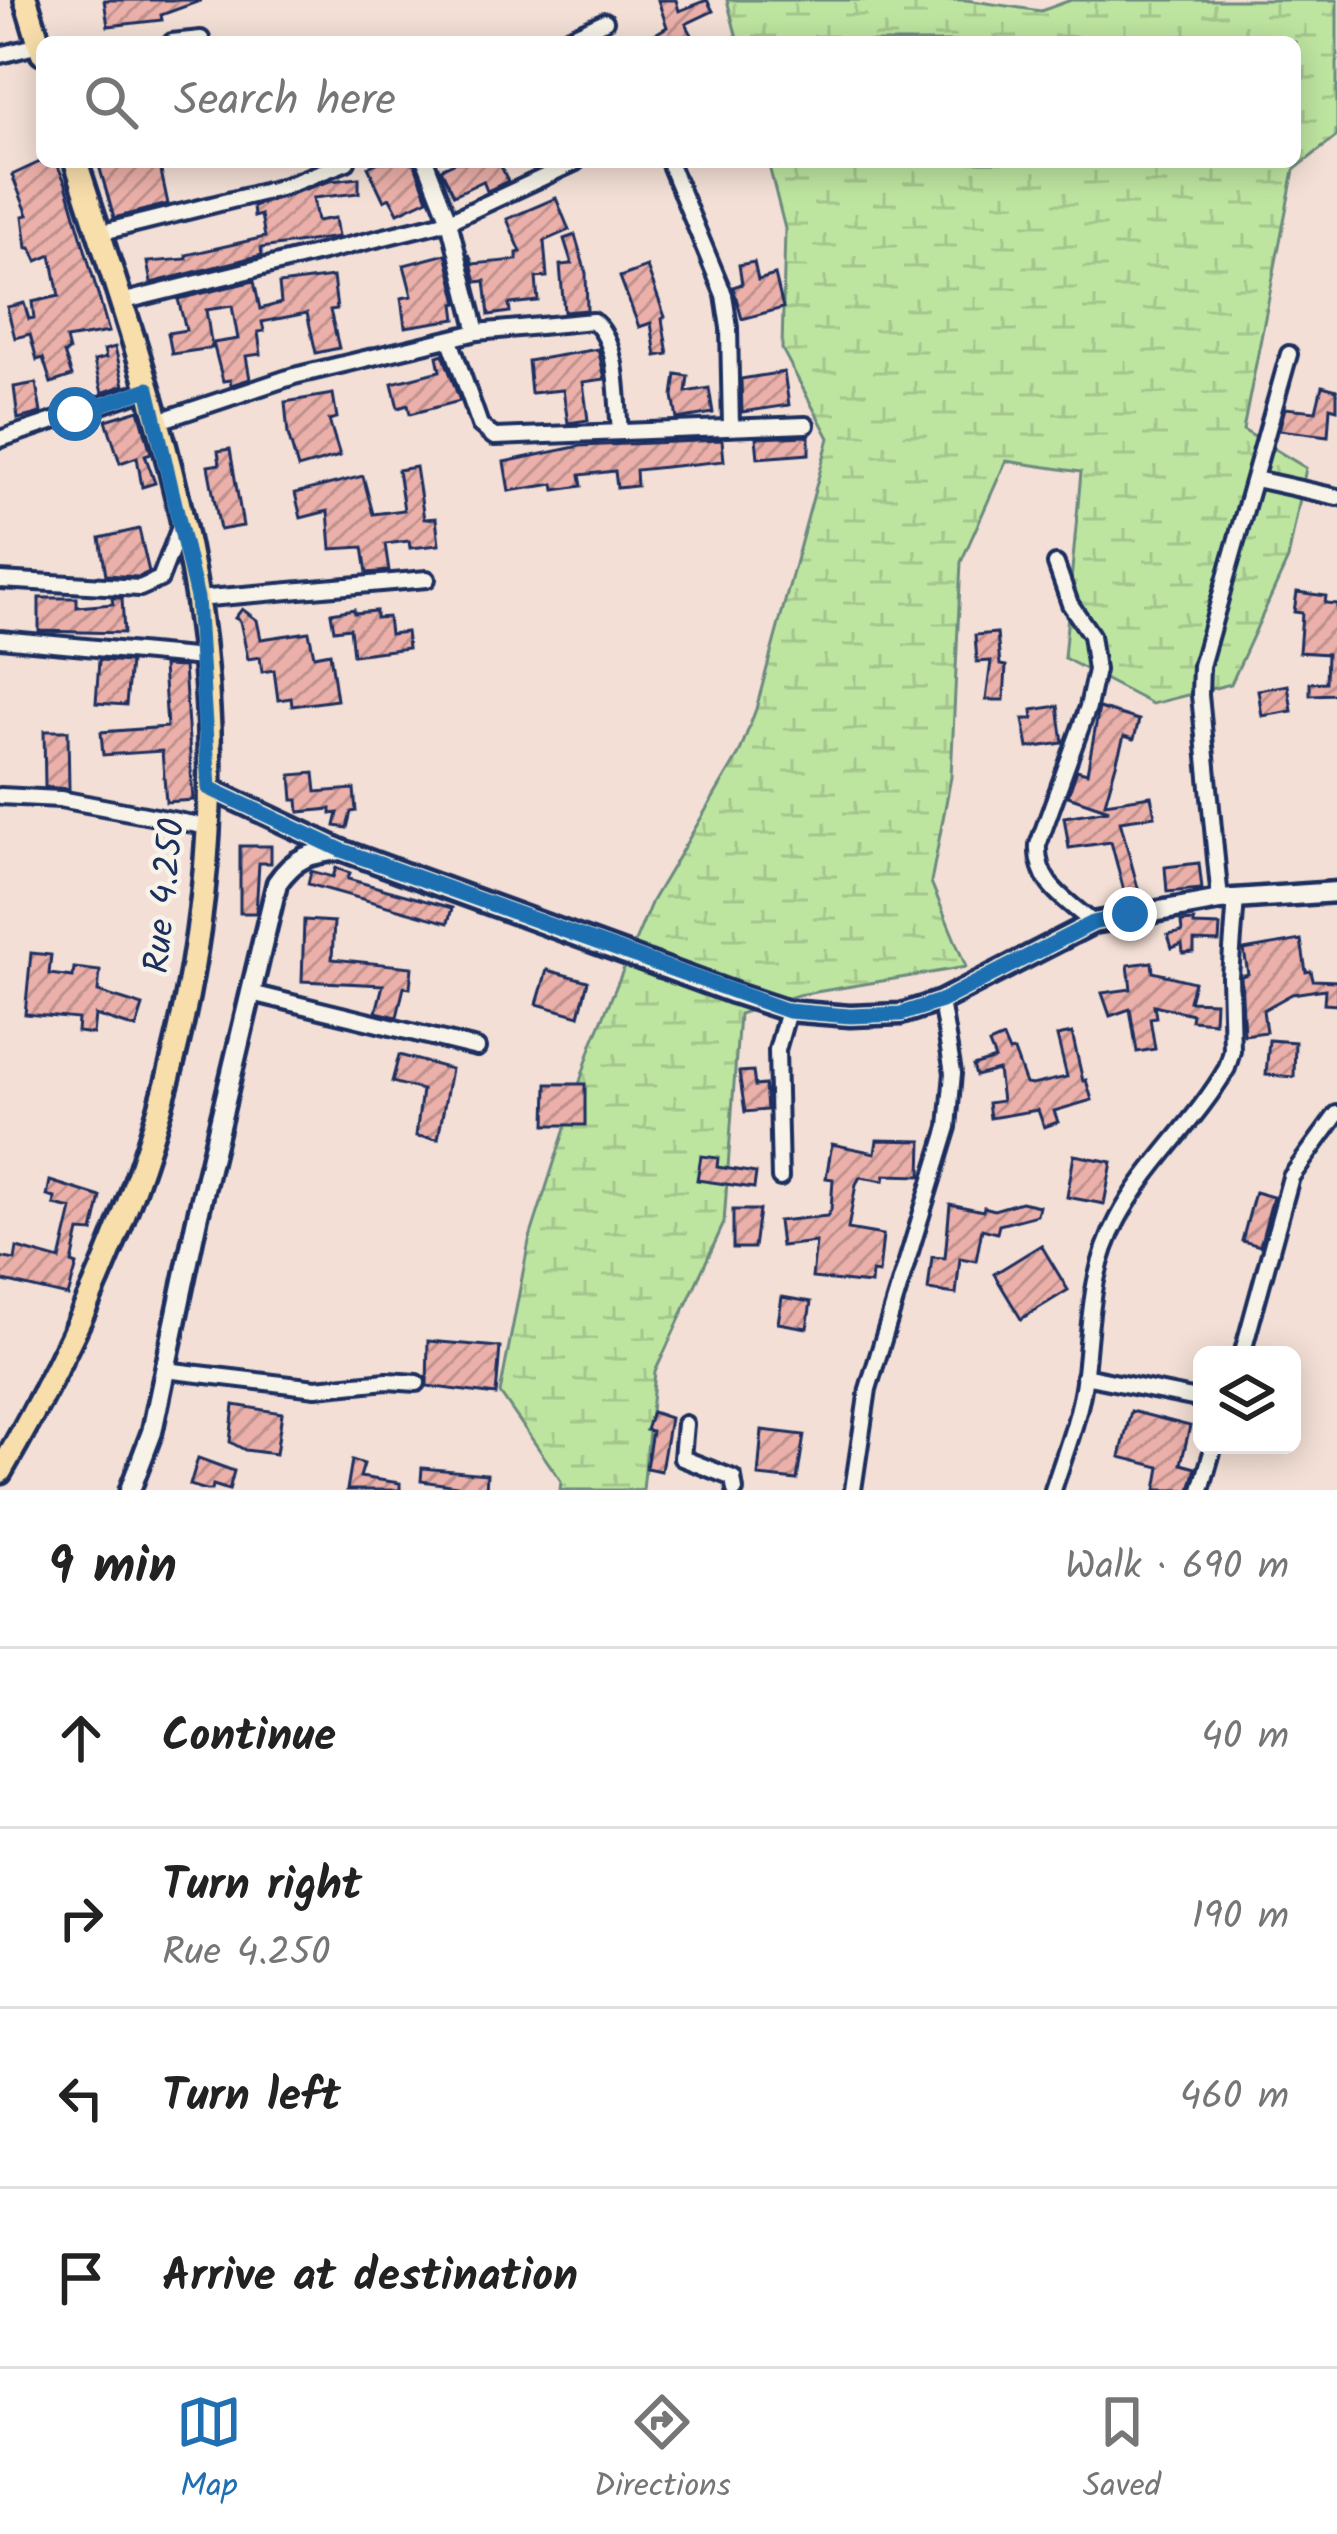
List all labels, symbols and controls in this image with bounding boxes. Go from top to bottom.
search box [36,36,1301,168]
text: Search here [174,66,396,138]
icon: search [78,69,144,135]
route start [48,387,102,441]
street label: Rue 4.250 [130,816,202,976]
route end [1103,887,1157,941]
map controls [1193,1346,1301,1454]
button: layers [1193,1346,1301,1454]
text: 9 min [48,1528,177,1609]
text: Walk · 690 m [1065,1537,1289,1599]
text: Continue [162,1702,336,1774]
icon: ahead [48,1705,114,1771]
text: 40 m [1201,1707,1289,1769]
text: Turn right [162,1851,362,1923]
icon: right [48,1885,114,1951]
text: 190 m [1192,1887,1289,1949]
text: Rue 4.250 [162,1923,331,1985]
text: Turn left [162,2062,341,2134]
icon: left [48,2065,114,2131]
text: 460 m [1180,2067,1289,2129]
text: Arrive at destination [162,2242,578,2314]
icon: arrive [48,2245,114,2311]
tab: Map [176,2389,242,2514]
tab: Directions [594,2389,731,2514]
tab: Saved [1083,2389,1161,2514]

